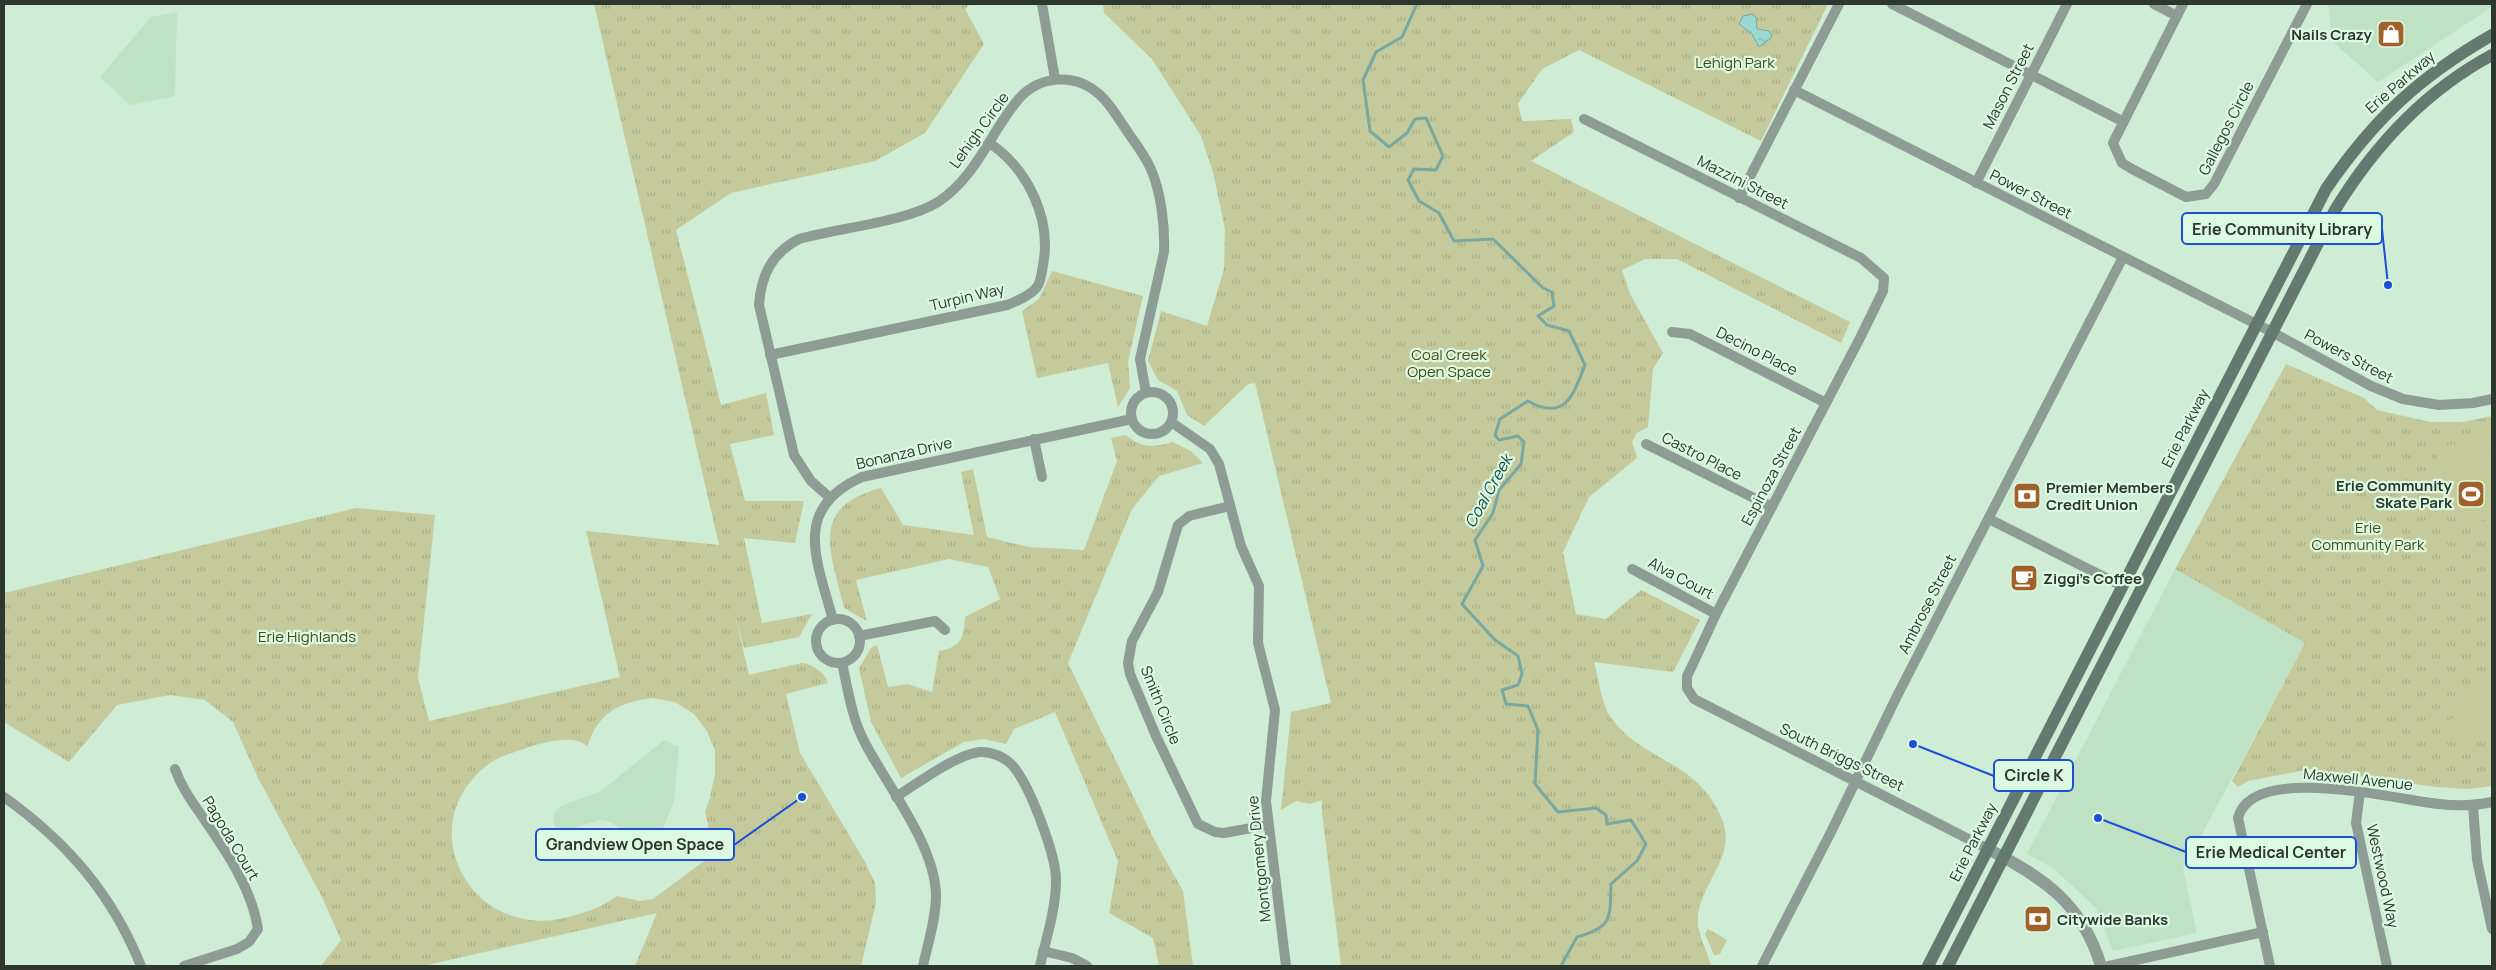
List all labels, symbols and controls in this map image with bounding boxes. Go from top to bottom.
shop icon: Nails Crazy [2376,19,2406,49]
place label: Nails Crazy [2291,24,2373,45]
street label: Mason Street [1977,40,2039,132]
street label: Erie Parkway [2361,46,2439,118]
park label: Lehigh Park [1695,52,1775,73]
street label: Gallegos Circle [2193,77,2259,179]
street label: Lehigh Circle [944,87,1014,172]
street label: Mazzini Street [1694,150,1792,214]
street label: Power Street [1986,164,2076,224]
callout: Erie Community Library [2182,213,2382,244]
text: Erie Community Library [2192,218,2372,240]
street label: Turpin Way [928,278,1006,316]
street label: Decino Place [1713,321,1802,381]
street label: Powers Street [2301,324,2397,388]
park label: Coal Creek Open Space [1407,344,1491,382]
street label: Erie Parkway [2156,385,2214,471]
street label: Espinoza Street [1736,423,1806,529]
street label: Castro Place [1658,427,1746,485]
street label: Bonanza Drive [854,432,954,474]
water label: Coal Creek [1459,449,1518,532]
place label: Erie Community Skate Park [2336,475,2453,513]
place label: Premier Members Credit Union [2046,477,2173,515]
sports icon: Erie Community Skate Park [2456,479,2486,509]
bank icon: Premier Members Credit Union [2012,481,2042,511]
park label: Erie Community Park [2312,517,2425,555]
street label: Ambrose Street [1893,551,1961,657]
street label: Alva Court [1645,552,1717,604]
cafe icon: Ziggi's Coffee [2009,563,2039,593]
place label: Ziggi's Coffee [2043,568,2142,589]
park label: Erie Highlands [258,626,356,647]
street label: Smith Circle [1136,662,1186,748]
street label: South Briggs Street [1776,718,1908,796]
callout: Circle K [1994,760,2073,791]
street label: Maxwell Avenue [2302,763,2414,795]
text: Circle K [2004,764,2064,786]
street label: Pagoda Court [198,792,264,884]
street label: Montgomery Drive [1242,795,1276,923]
street label: Erie Parkway [1944,799,2002,885]
street label: Westwood Way [2362,822,2404,930]
callout: Grandview Open Space [536,829,734,860]
text: Grandview Open Space [546,833,724,855]
callout: Erie Medical Center [2186,837,2356,868]
text: Erie Medical Center [2196,841,2346,863]
bank icon: Citywide Banks [2023,904,2053,934]
place label: Citywide Banks [2057,909,2168,930]

